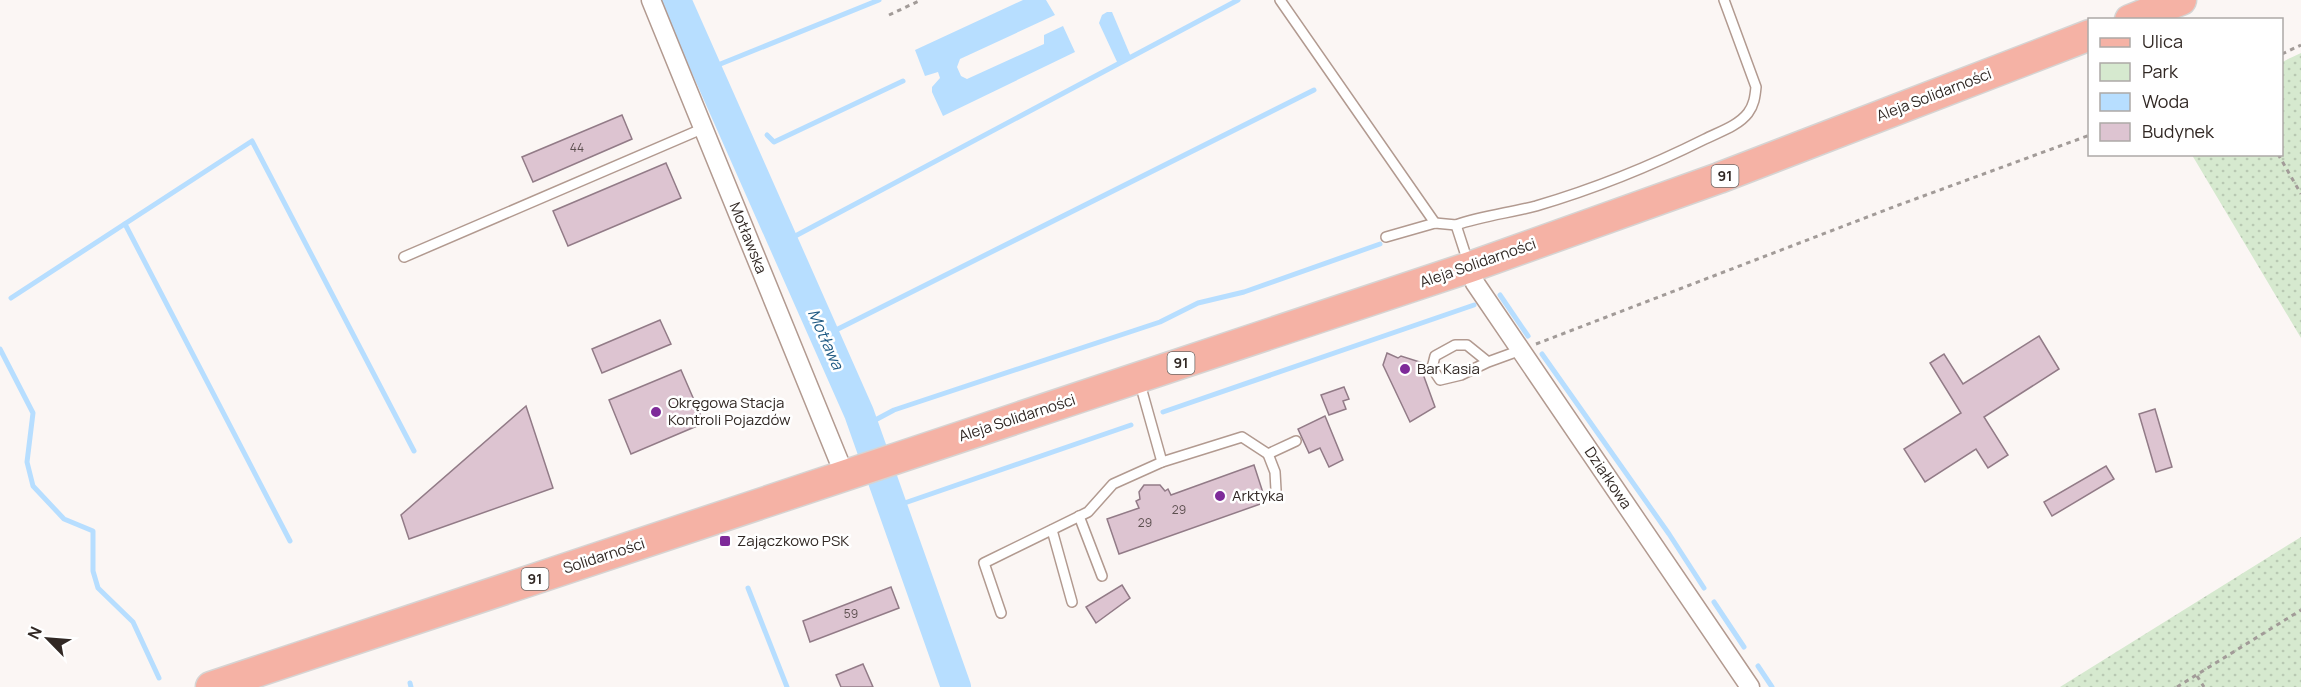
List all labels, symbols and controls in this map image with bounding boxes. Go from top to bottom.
legend [2088,18,2283,156]
text: Ulica [2142,29,2183,53]
text: Park [2142,59,2179,83]
street label: Aleja Solidarności [1873,63,1994,126]
text: Woda [2142,89,2189,113]
text: Budynek [2142,119,2215,143]
house number: 44 [570,139,584,156]
road number: 91 [1712,165,1738,187]
street label: Motławska [725,199,772,277]
street label: Aleja Solidarności [1417,233,1539,292]
water label: Motława [803,305,850,374]
road number: 91 [1168,352,1194,374]
place label: Bar Kasia [1417,358,1480,379]
marker: Bar Kasia [1398,362,1412,376]
street label: Aleja Solidarności [956,389,1078,446]
place label: Okręgowa Stacja Kontroli Pojazdów [668,392,791,430]
marker: Okręgowa Stacja Kontroli Pojazdów [649,405,663,419]
street label: Działkowa [1580,443,1637,513]
place label: Arktyka [1232,485,1284,506]
marker: Arktyka [1213,489,1227,503]
house number: 29 [1172,501,1186,518]
house number: 29 [1138,514,1152,531]
place label: Zajączkowo PSK [737,530,849,551]
street label: Solidarności [560,532,647,579]
marker: Zajączkowo PSK [718,534,732,548]
road number: 91 [522,568,548,590]
house number: 59 [844,605,858,622]
north arrow [18,609,78,669]
text: N [22,623,47,643]

